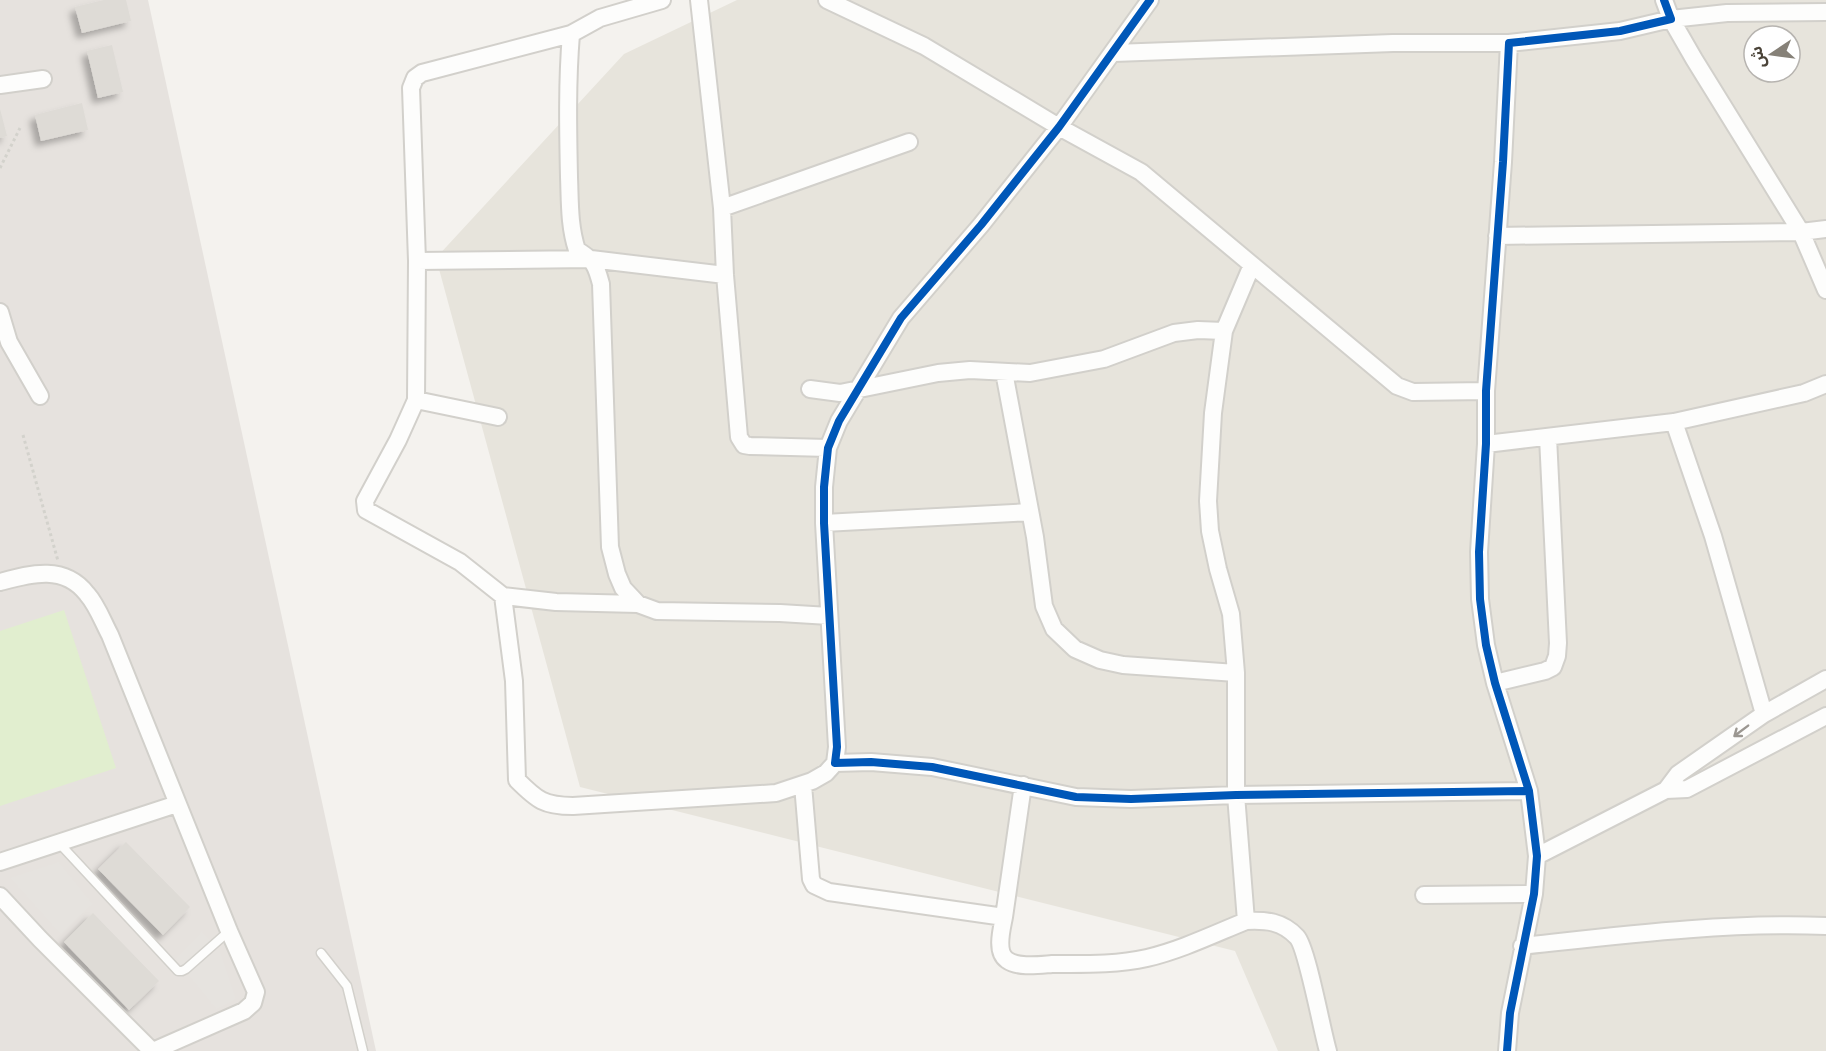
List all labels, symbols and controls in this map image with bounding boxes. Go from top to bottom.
north arrow [1742,24,1802,84]
text: ش [1745,44,1771,70]
one-way arrow [1733,725,1749,737]

